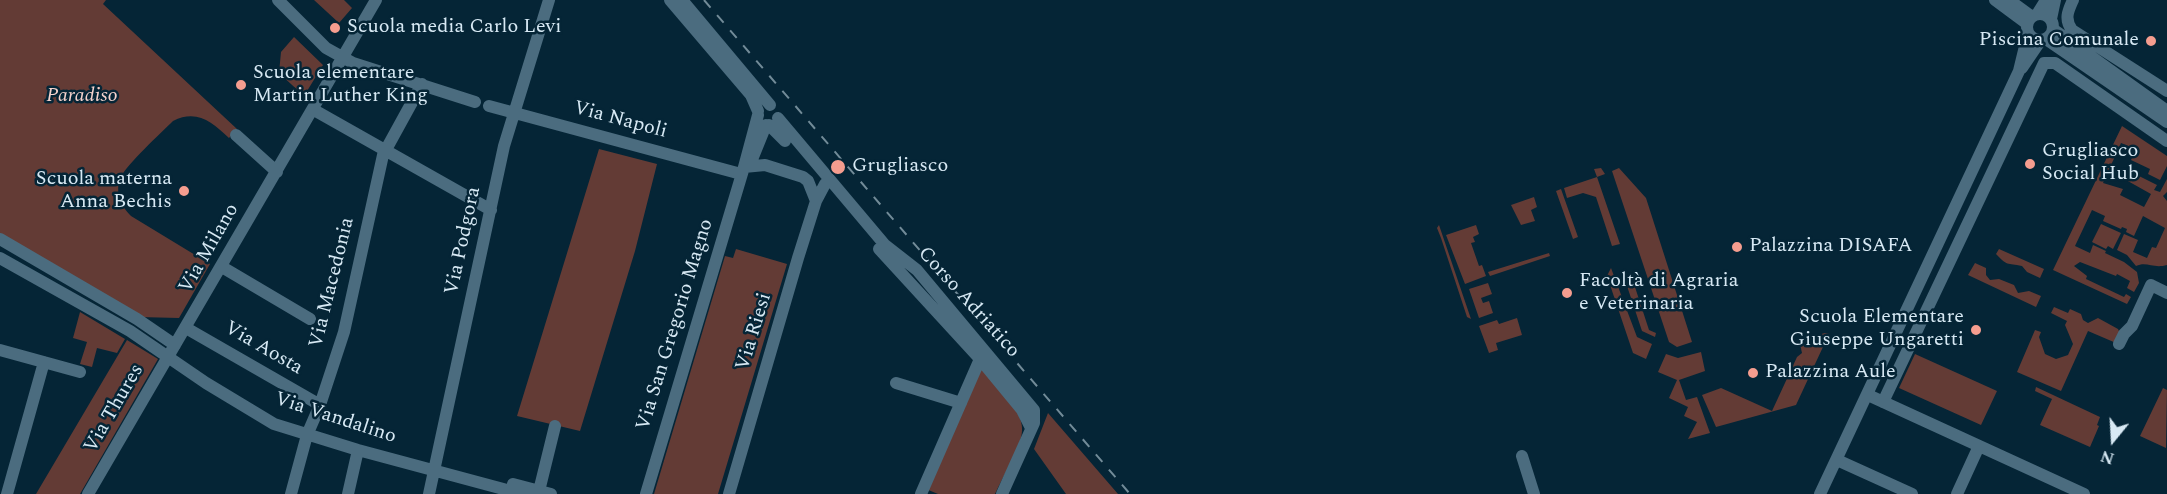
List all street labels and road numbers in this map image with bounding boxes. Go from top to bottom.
street label: Via Napoli [571,97,669,145]
street label: Via Podgora [441,185,487,297]
street label: Via Milano [175,200,245,298]
street label: Via Macedonia [305,215,361,351]
street label: Via San Gregorio Magno [632,216,720,434]
street label: Corso Adriatico [912,243,1024,363]
street label: Via Riesi [732,290,778,374]
street label: Via Aosta [220,317,306,381]
street label: Via Thures [80,360,150,458]
street label: Via Vandalino [271,388,399,450]

